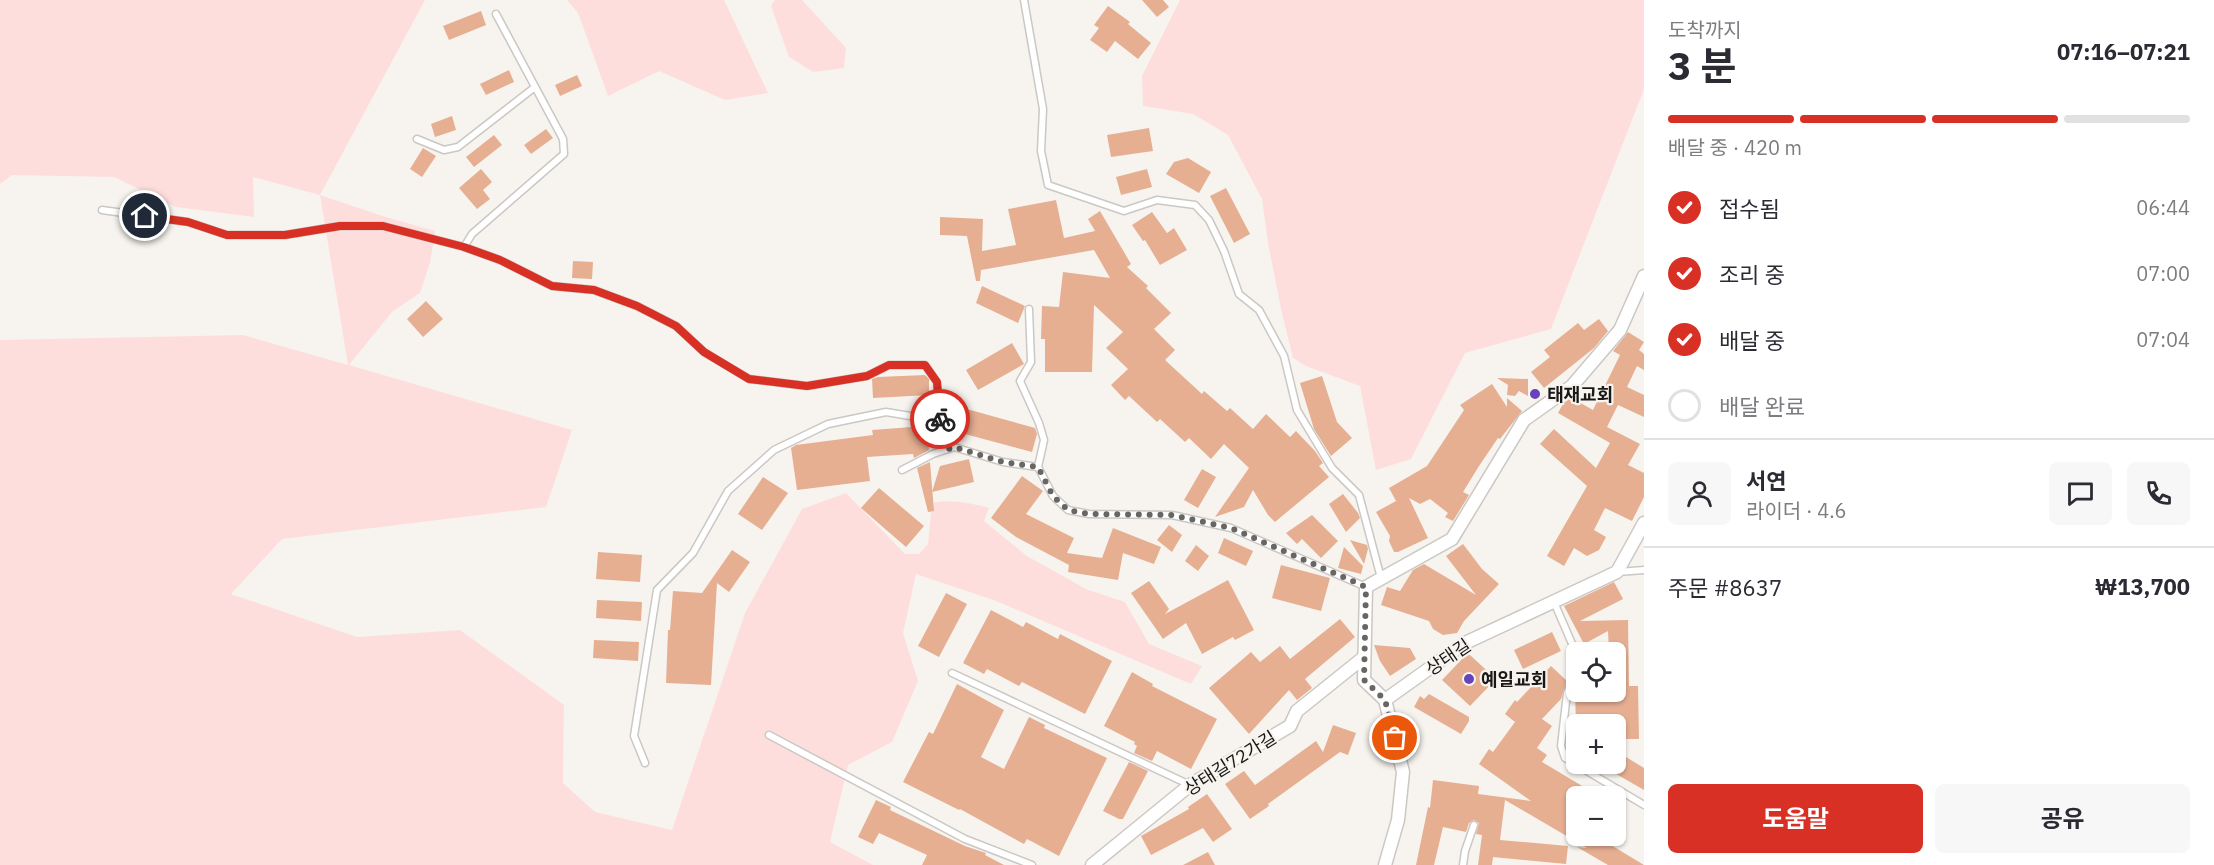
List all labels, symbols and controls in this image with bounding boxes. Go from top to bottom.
text: 도착까지 [1668,16,1742,43]
text: 07:16–07:21 [2057,37,2190,66]
text: 3 분 [1668,40,1736,91]
text: 배달 중 · 420 m [1668,134,1802,161]
pin [119,190,170,241]
icon: check [1668,191,1701,224]
text: 접수됨 [1719,194,1780,223]
text: 06:44 [2136,194,2190,221]
icon: home [128,199,161,232]
icon: check [1668,257,1701,290]
text: 조리 중 [1719,260,1785,289]
text: 07:00 [2136,260,2190,287]
icon: check [1668,323,1701,356]
text: 배달 중 [1719,326,1785,355]
text: 07:04 [2136,326,2190,353]
place label: 태재교회 [1547,383,1613,406]
marker: 태재교회 [1528,387,1542,401]
courier [910,389,970,449]
text: 배달 완료 [1719,392,1805,421]
icon: bike [924,403,957,436]
button: person [1668,462,1731,525]
button: chat [2049,462,2112,525]
button: phone [2127,462,2190,525]
text: 서연 [1746,466,1786,495]
text: 라이더 · 4.6 [1746,497,1847,524]
text: ₩13,700 [2095,572,2190,601]
text: 주문 #8637 [1668,573,1782,602]
street label: 상태길 [1421,634,1475,680]
map controls [1566,642,1626,846]
button: locate [1566,642,1626,702]
place label: 예일교회 [1481,668,1547,691]
marker: 예일교회 [1462,672,1476,686]
pin [1369,712,1420,763]
button: + [1566,714,1626,774]
icon: bag [1378,721,1411,754]
street label: 상태길72가길 [1180,726,1280,800]
button: 도움말 [1668,784,1923,853]
button: 공유 [1935,784,2190,853]
button: − [1566,786,1626,846]

